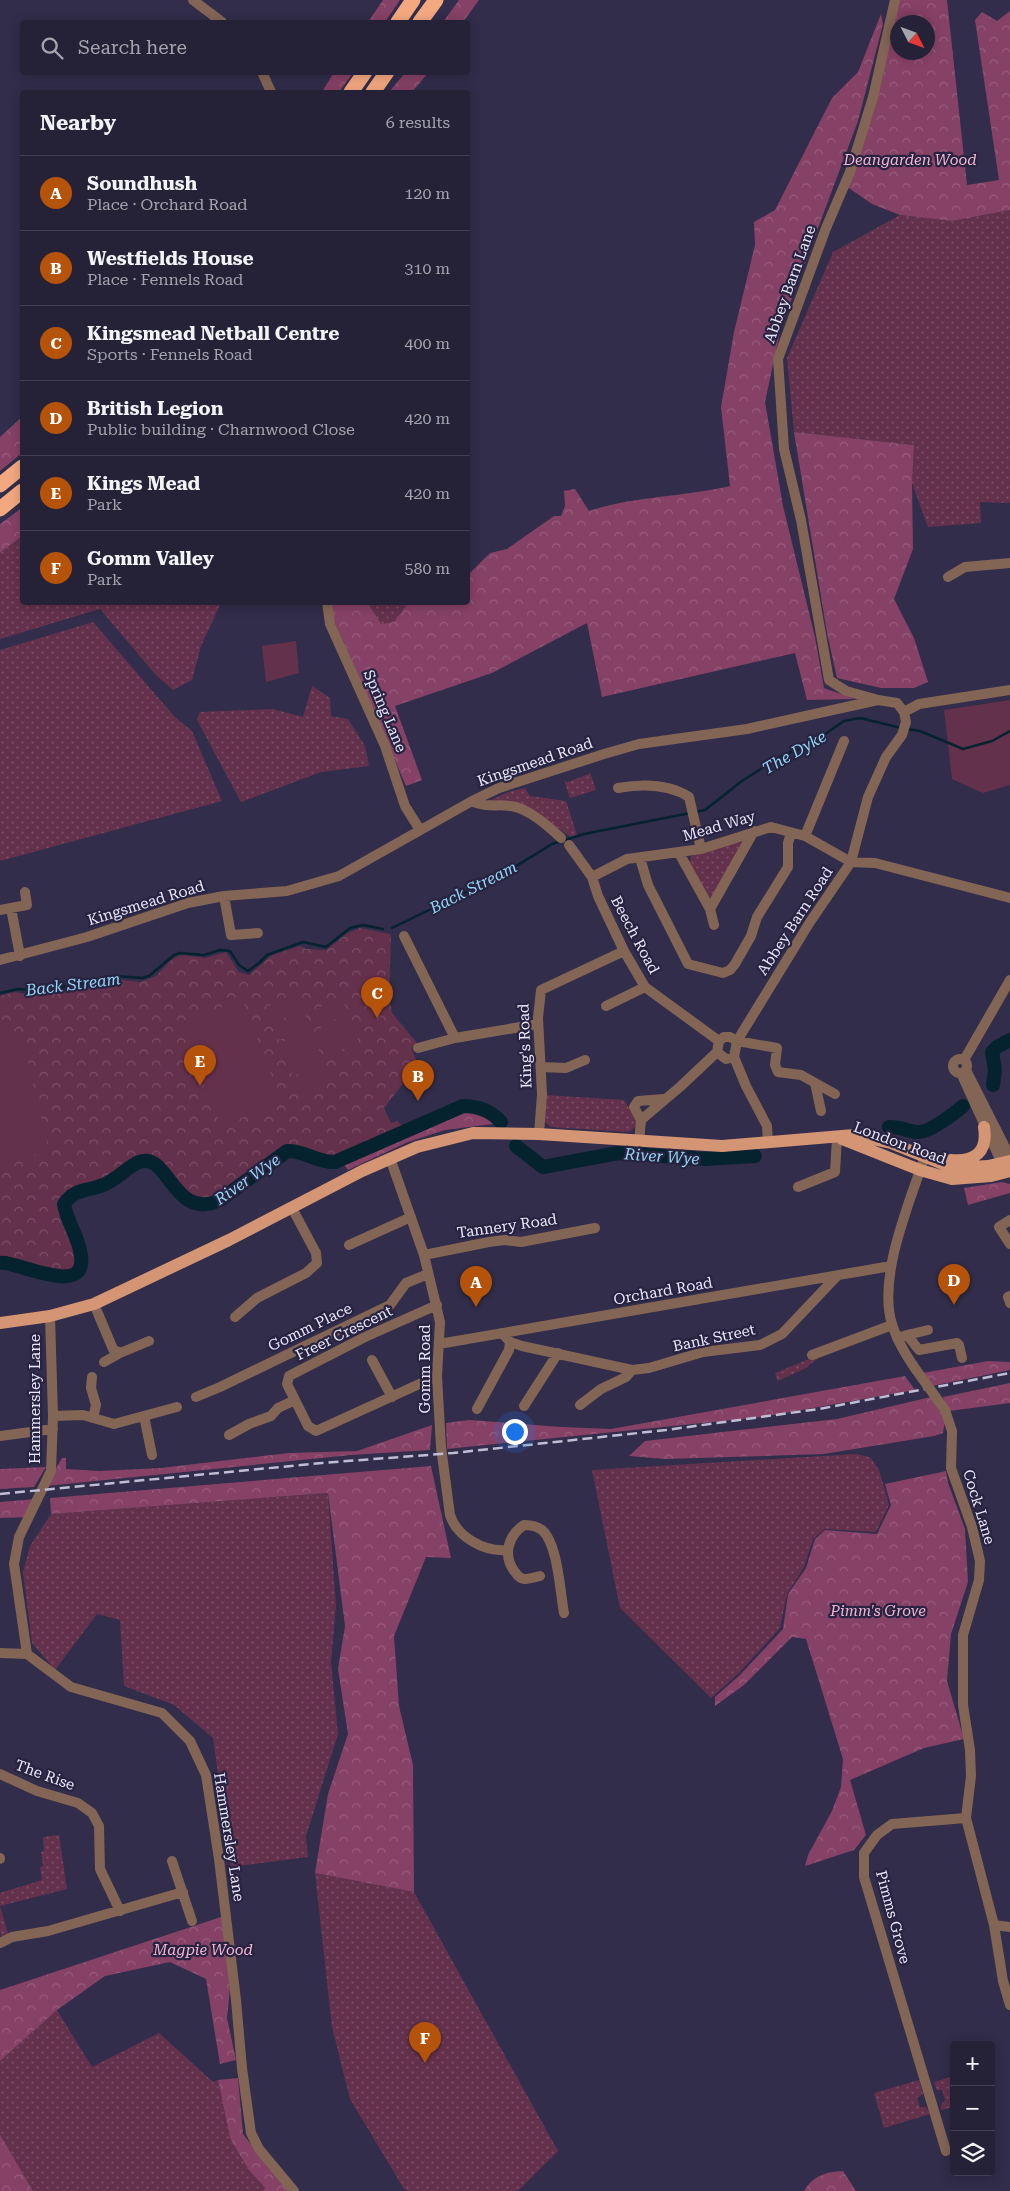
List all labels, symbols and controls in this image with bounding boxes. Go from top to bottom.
north arrow [890,15,935,60]
search box [20,20,470,75]
icon: search [38,34,66,62]
text: Search here [78,36,187,59]
text: Nearby [40,111,116,135]
text: 6 results [386,113,450,132]
park label: Deangarden Wood [842,151,977,169]
text: Soundhush [87,172,197,195]
text: A [50,184,62,203]
text: 120 m [404,184,450,203]
text: Place · Orchard Road [87,195,248,214]
street label: Abbey Barn Lane [760,223,820,345]
text: Westfields House [87,247,254,270]
text: B [50,259,62,278]
text: 310 m [404,259,450,278]
text: Place · Fennels Road [87,270,243,289]
text: Kingsmead Netball Centre [87,322,340,345]
text: C [50,334,62,353]
text: 400 m [404,334,450,353]
text: Sports · Fennels Road [87,345,253,364]
text: British Legion [87,397,223,420]
text: D [50,409,62,428]
text: 420 m [404,409,450,428]
text: Public building · Charnwood Close [87,420,355,439]
text: Kings Mead [87,472,200,495]
text: E [51,484,61,503]
text: 420 m [404,484,450,503]
text: Park [87,495,122,514]
text: Gomm Valley [87,547,214,570]
text: F [51,559,61,578]
text: 580 m [404,559,450,578]
text: Park [87,570,122,589]
street label: Spring Lane [360,667,410,755]
water label: The Dyke [759,727,829,778]
street label: Kingsmead Road [475,734,596,790]
street label: Mead Way [681,807,758,845]
water label: Back Stream [426,857,520,918]
street label: Abbey Barn Road [753,863,837,978]
street label: Kingsmead Road [85,877,207,929]
street label: Beech Road [607,893,663,977]
water label: Back Stream [24,969,122,1000]
pin: C [361,977,393,1018]
street label: King's Road [515,1003,535,1089]
pin: E [184,1045,216,1086]
pin: B [402,1060,434,1101]
street label: London Road [851,1118,949,1168]
water label: River Wye [623,1144,700,1169]
water label: River Wye [210,1150,284,1209]
street label: Tannery Road [456,1210,559,1242]
pin: D [938,1264,970,1305]
pin: A [460,1266,492,1307]
street label: Orchard Road [612,1273,714,1309]
street label: Gomm Place [265,1299,355,1355]
street label: Freer Crescent [293,1302,396,1364]
street label: Bank Street [671,1320,757,1356]
street label: Gomm Road [416,1324,434,1414]
street label: Hammersley Lane [26,1334,44,1464]
your location [502,1419,528,1445]
street label: Cock Lane [959,1467,999,1547]
park label: Pimm's Grove [829,1602,926,1620]
street label: The Rise [13,1756,77,1794]
street label: Hammersley Lane [210,1771,248,1903]
street label: Pimms Grove [872,1868,914,1966]
park label: Magpie Wood [152,1941,253,1959]
pin: F [409,2022,441,2063]
map controls [950,2041,995,2176]
button: + [950,2041,995,2086]
button: − [950,2086,995,2131]
button: layers [950,2131,995,2176]

